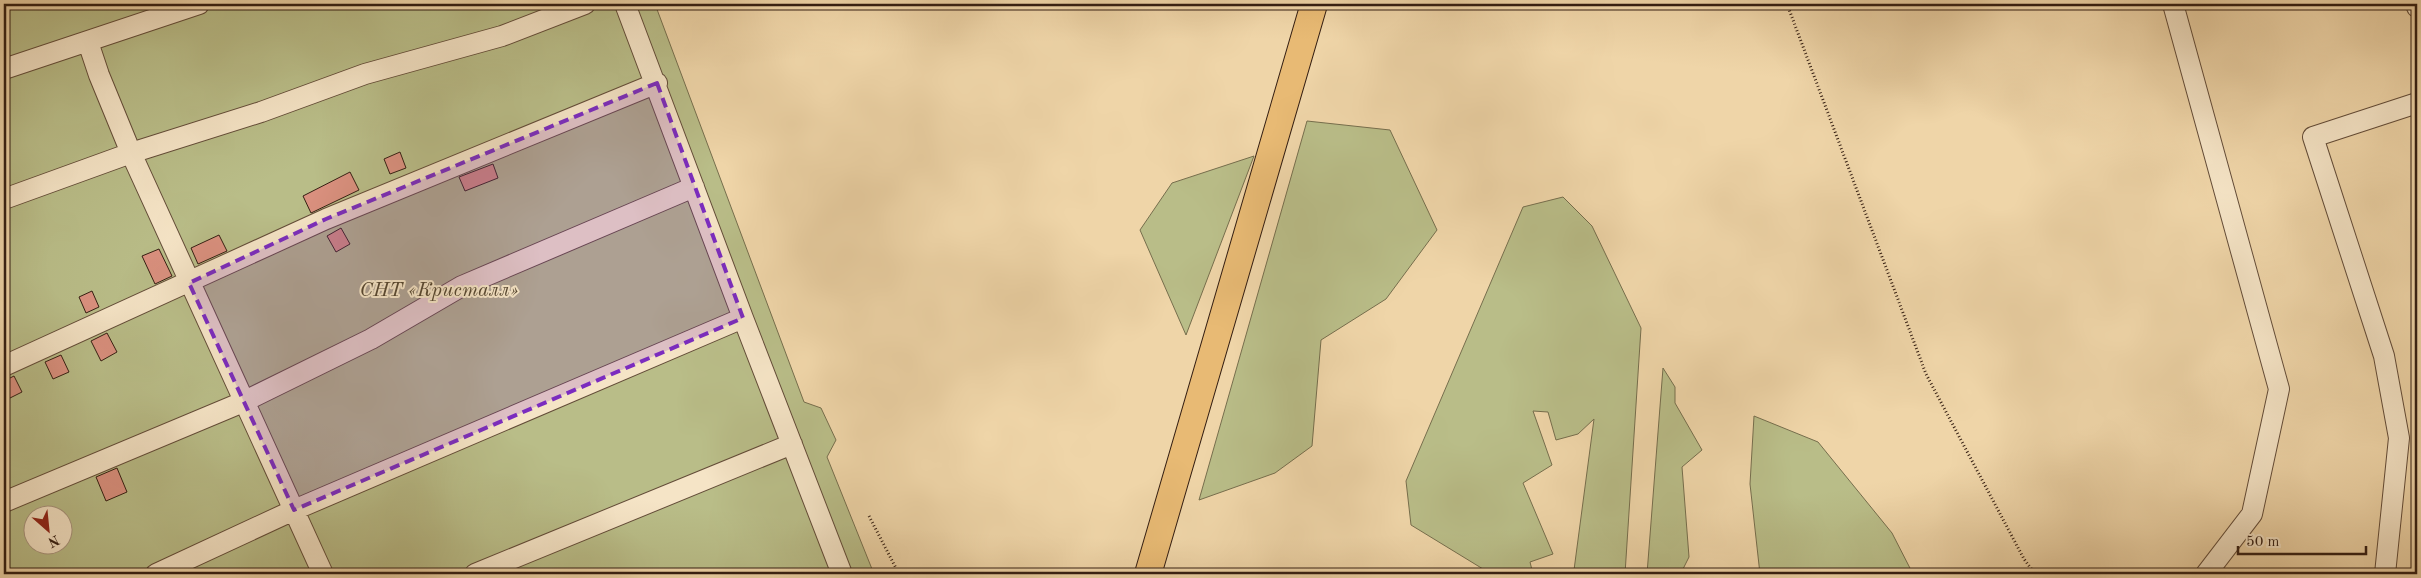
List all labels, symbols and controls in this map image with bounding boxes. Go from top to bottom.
park label: СНТ «Кристалл» [360,281,518,301]
north arrow [22,506,72,556]
scale bar [2238,523,2366,555]
text: N [45,532,61,549]
text: 50 m [2246,535,2280,550]

